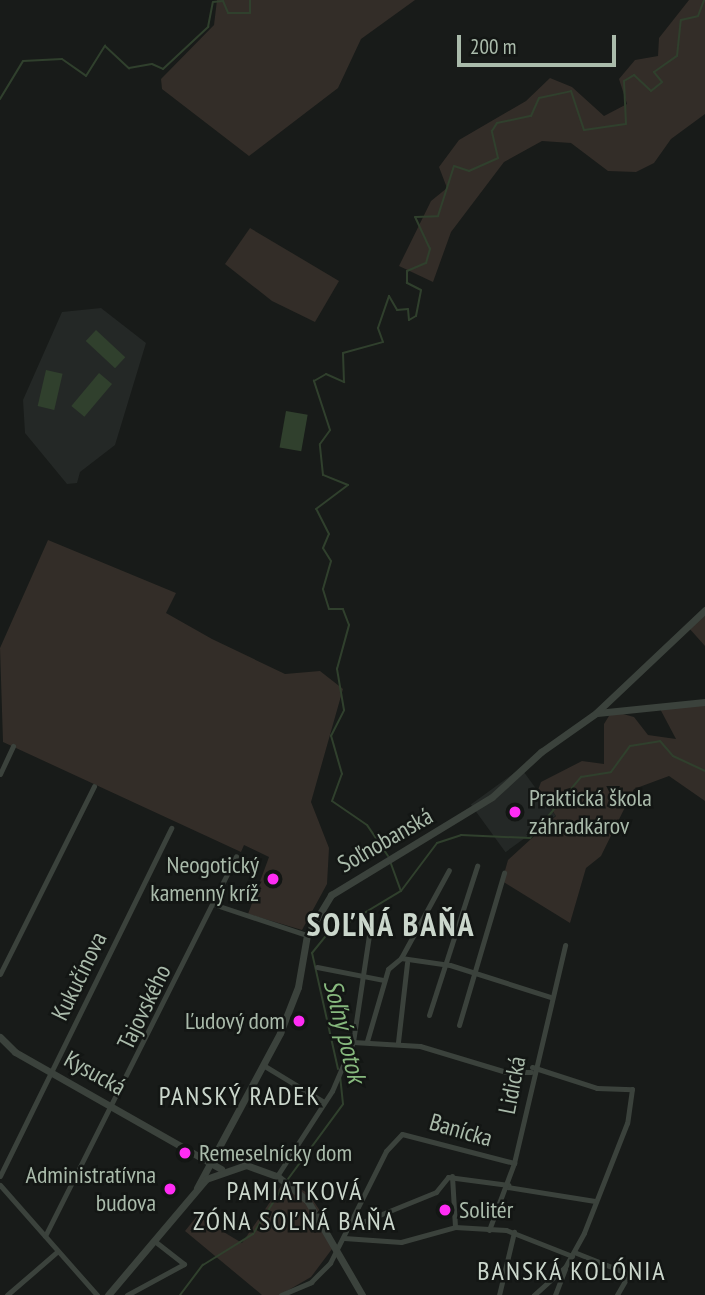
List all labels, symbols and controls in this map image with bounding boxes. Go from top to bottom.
scale bar [460,21,619,65]
text: 200 m [470,33,516,60]
place label: Praktická škola záhradkárov [529,784,652,840]
street label: Soľnobanská [332,801,438,879]
marker: Praktická škola záhradkárov [507,804,523,820]
place label: Neogotický kamenný kríž [150,851,259,907]
marker: Neogotický kamenný kríž [265,871,281,887]
district label: SOĽNÁ BAŇA [307,905,475,943]
street label: Kukučínova [45,927,113,1025]
street label: Tajovského [111,960,177,1054]
water label: Soľný potok [317,976,373,1086]
place label: Ľudový dom [184,1007,285,1035]
marker: Ľudový dom [291,1013,307,1029]
street label: Kysucká [59,1044,131,1102]
street label: Lidická [492,1054,532,1116]
district label: PANSKÝ RADEK [160,1080,320,1112]
street label: Banícka [426,1107,496,1153]
place label: Remeselnícky dom [199,1139,353,1167]
marker: Remeselnícky dom [177,1145,193,1161]
place label: Administratívna budova [26,1161,156,1217]
district label: PAMIATKOVÁ ZÓNA SOĽNÁ BAŇA [194,1175,396,1236]
marker: Administratívna budova [162,1181,178,1197]
place label: Solitér [459,1196,513,1224]
marker: Solitér [437,1202,453,1218]
district label: BANSKÁ KOLÓNIA [479,1255,665,1287]

